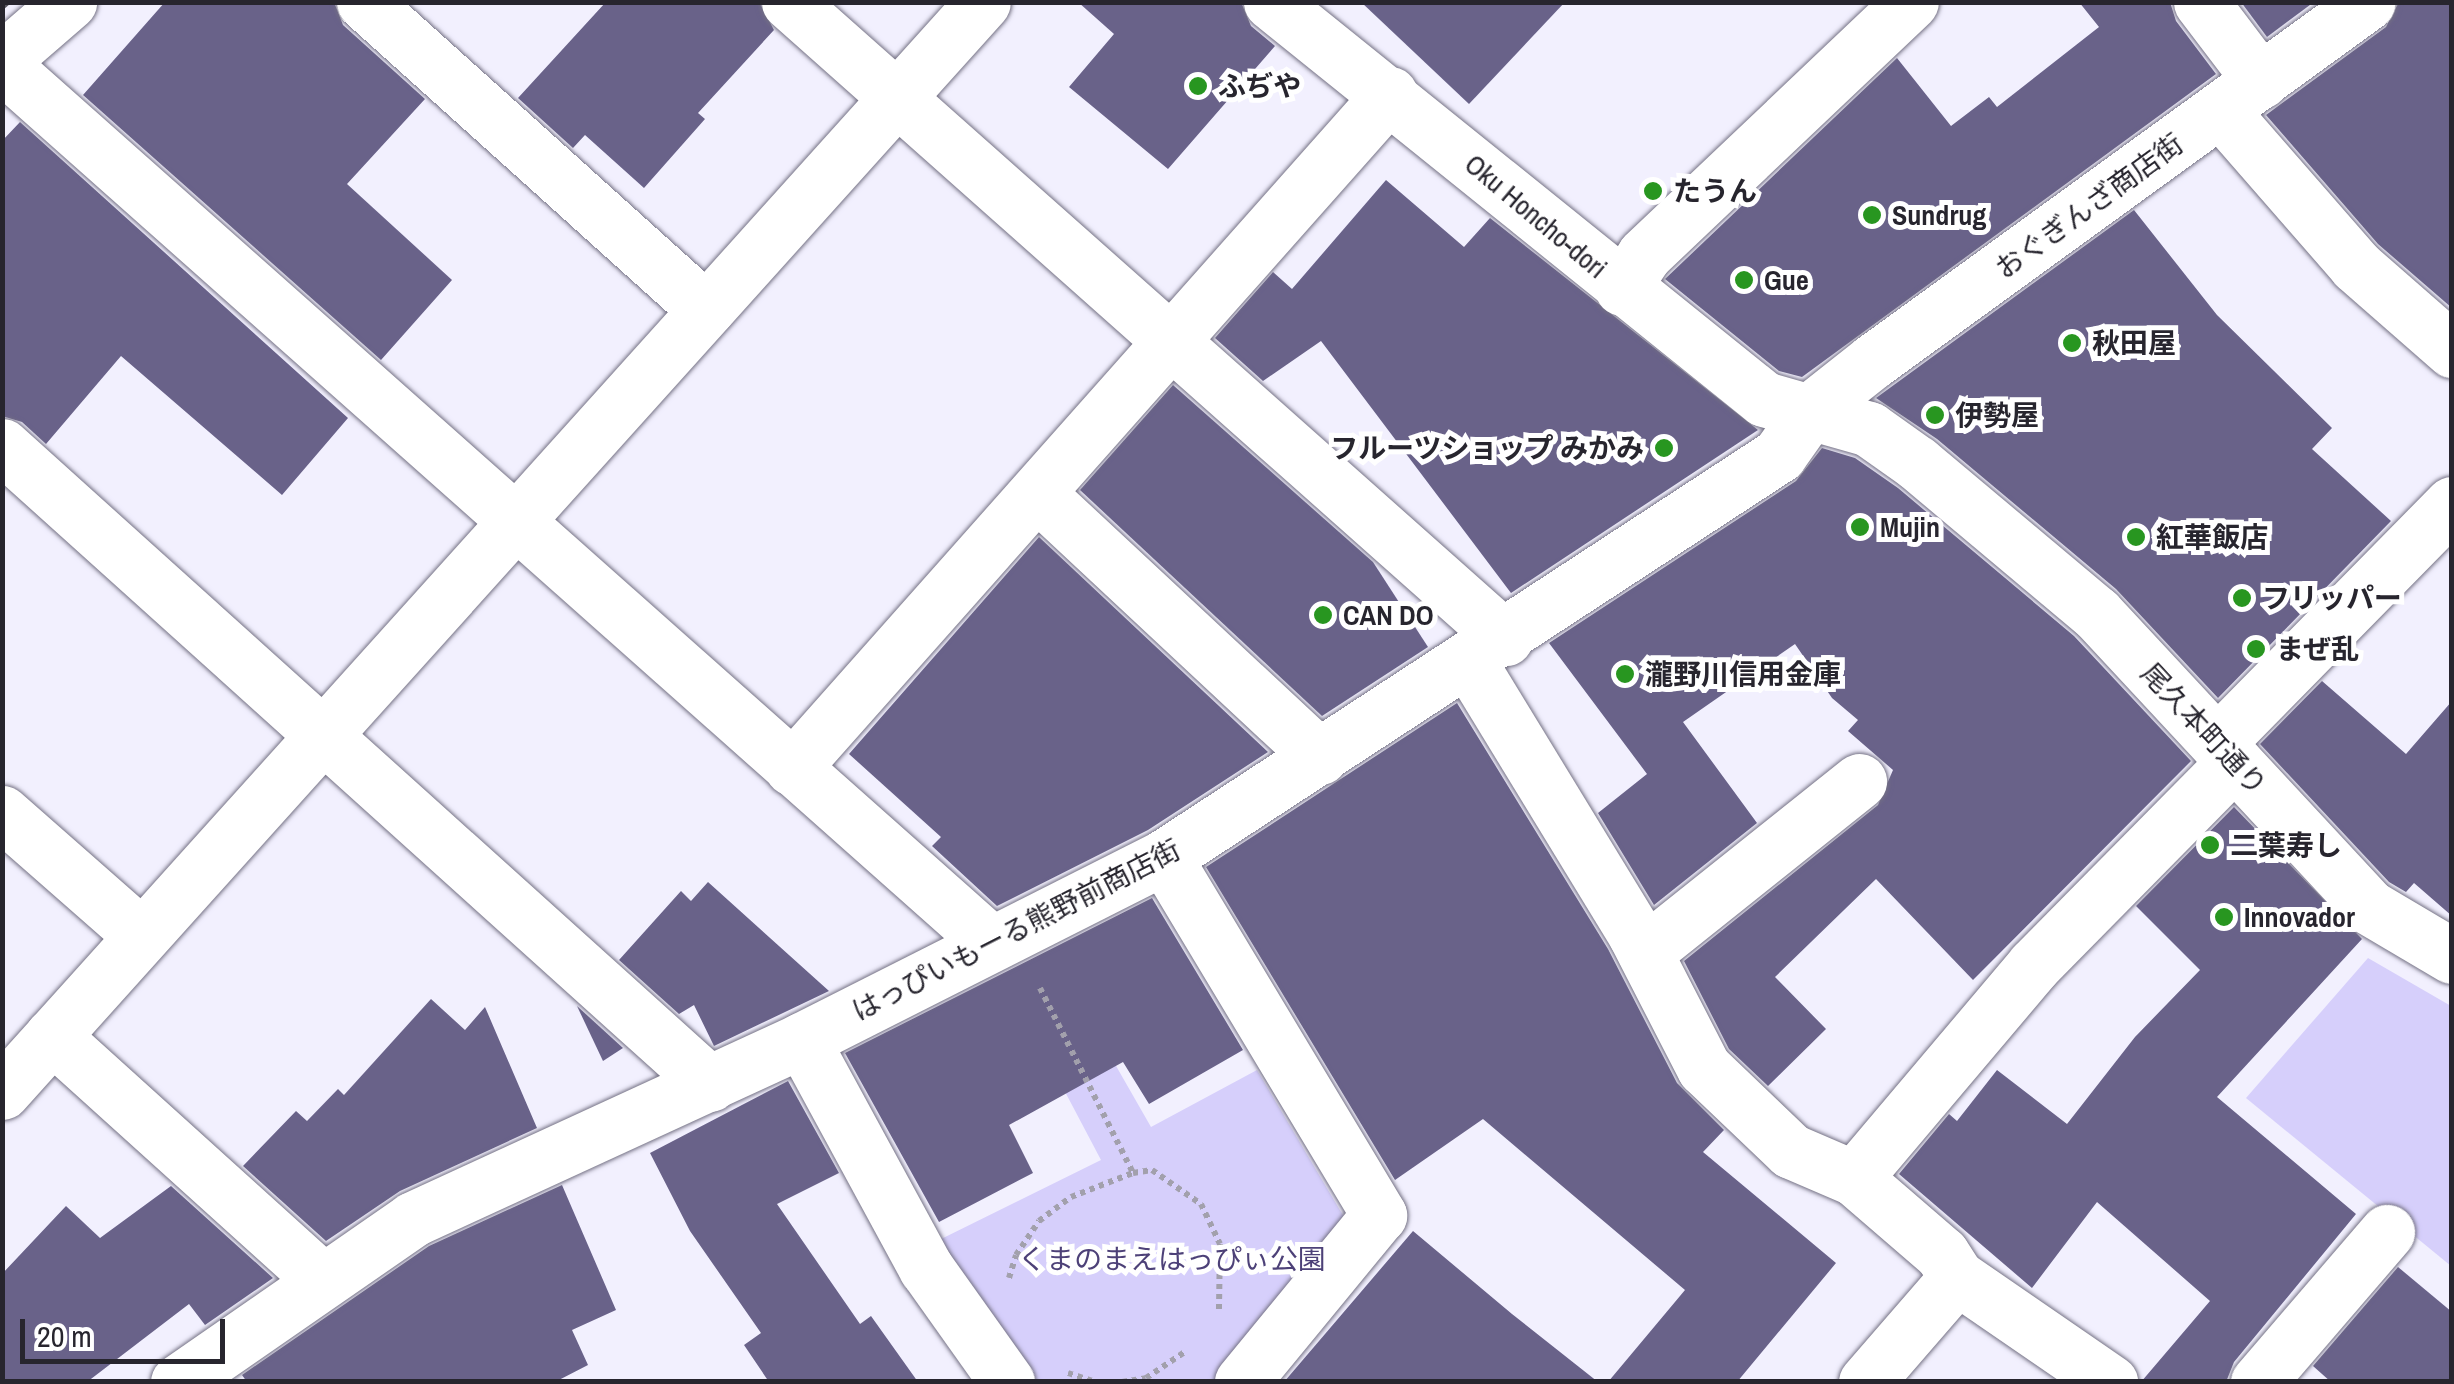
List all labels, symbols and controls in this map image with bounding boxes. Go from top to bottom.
place label: ふぢや [1218,69,1302,103]
marker: ふぢや [1187,75,1209,97]
street label: おぐぎんざ商店街 [1989,127,2189,285]
street label: Oku Honcho-dori [1458,147,1614,285]
place label: たうん [1673,174,1757,208]
marker: たうん [1642,180,1664,202]
place label: Sundrug [1892,198,1986,232]
marker: Sundrug [1861,204,1883,226]
place label: Gue [1764,263,1809,297]
marker: Gue [1733,269,1755,291]
place label: 秋田屋 [2092,326,2176,360]
marker: 秋田屋 [2061,332,2083,354]
place label: 伊勢屋 [1955,398,2039,432]
marker: 伊勢屋 [1924,404,1946,426]
place label: フルーツショップ みかみ [1330,431,1644,465]
marker: フルーツショップ みかみ [1653,437,1675,459]
place label: Mujin [1880,510,1940,544]
marker: Mujin [1849,516,1871,538]
place label: 紅華飯店 [2156,520,2268,554]
marker: 紅華飯店 [2125,526,2147,548]
place label: フリッパー [2262,581,2402,615]
marker: フリッパー [2231,587,2253,609]
place label: CAN DO [1343,598,1434,632]
marker: CAN DO [1312,604,1334,626]
place label: まぜ乱 [2276,632,2360,666]
marker: まぜ乱 [2245,638,2267,660]
street label: 尾久本町通り [2134,656,2274,802]
place label: 瀧野川信用金庫 [1645,657,1841,691]
marker: 瀧野川信用金庫 [1614,663,1636,685]
place label: 二葉寿し [2230,828,2342,862]
street label: はっぴいもーる熊野前商店街 [846,832,1186,1028]
marker: 二葉寿し [2199,834,2221,856]
place label: Innovador [2244,900,2355,934]
marker: Innovador [2213,906,2235,928]
park label: くまのまえはっぴぃ公園 [1018,1242,1326,1276]
scale bar [25,1299,230,1361]
text: 20 m [37,1316,92,1356]

